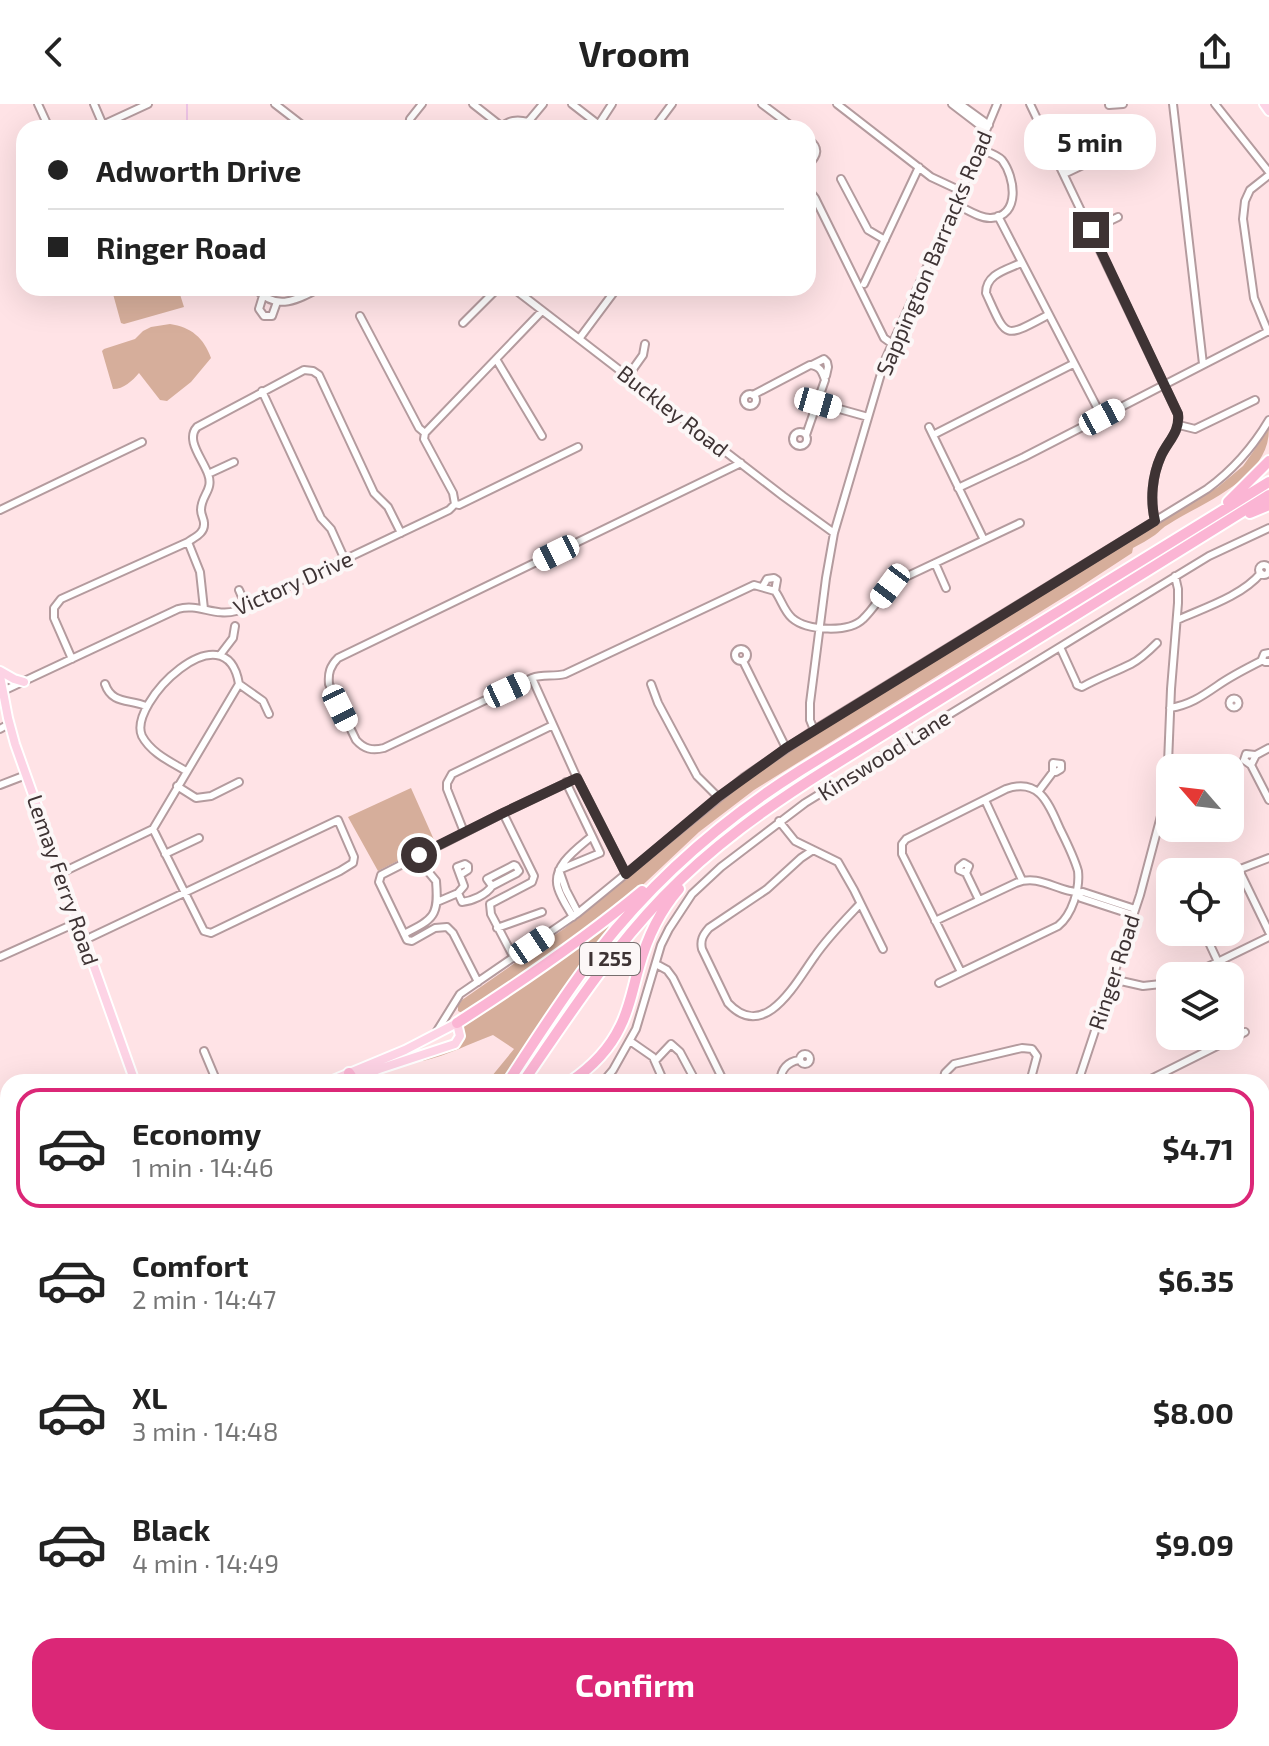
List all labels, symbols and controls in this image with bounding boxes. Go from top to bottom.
icon: back [32,30,76,74]
icon: share [1193,30,1237,74]
text: Vroom [579,31,690,74]
callout: 5 min [1025,114,1157,170]
street label: Sappington Barracks Road [870,126,996,379]
text: 5 min [1057,126,1123,157]
text: Adworth Drive [96,152,301,188]
route end [1073,212,1109,248]
text: Ringer Road [96,229,267,265]
street label: Buckley Road [613,359,734,461]
car [792,385,844,421]
car [1075,395,1129,439]
car [529,532,583,574]
street label: Victory Drive [229,544,356,620]
car [866,560,914,612]
car [480,669,534,711]
car [319,681,361,735]
street label: Kinswood Lane [813,703,954,805]
north arrow [1156,754,1244,842]
map controls [1156,754,1244,1050]
street label: Lemay Ferry Road [23,791,105,968]
route start [401,837,437,873]
button: locate [1156,858,1244,946]
street label: Ringer Road [1082,911,1144,1033]
car [505,922,559,968]
road number: I 255 [580,943,640,975]
button: layers [1156,962,1244,1050]
icon: car [36,1112,108,1184]
text: Economy [132,1115,261,1151]
text: $4.71 [1162,1130,1234,1166]
text: 1 min · 14:46 [132,1151,274,1182]
icon: car [36,1244,108,1316]
text: Comfort [132,1247,249,1283]
text: $6.35 [1158,1262,1234,1298]
text: 2 min · 14:47 [132,1283,276,1314]
icon: car [36,1376,108,1448]
text: XL [132,1379,167,1415]
text: $8.00 [1153,1394,1234,1430]
text: 3 min · 14:48 [132,1415,279,1446]
icon: car [36,1508,108,1580]
text: Black [132,1511,210,1547]
text: $9.09 [1155,1526,1234,1562]
text: 4 min · 14:49 [132,1547,279,1578]
button: Confirm [32,1638,1238,1730]

